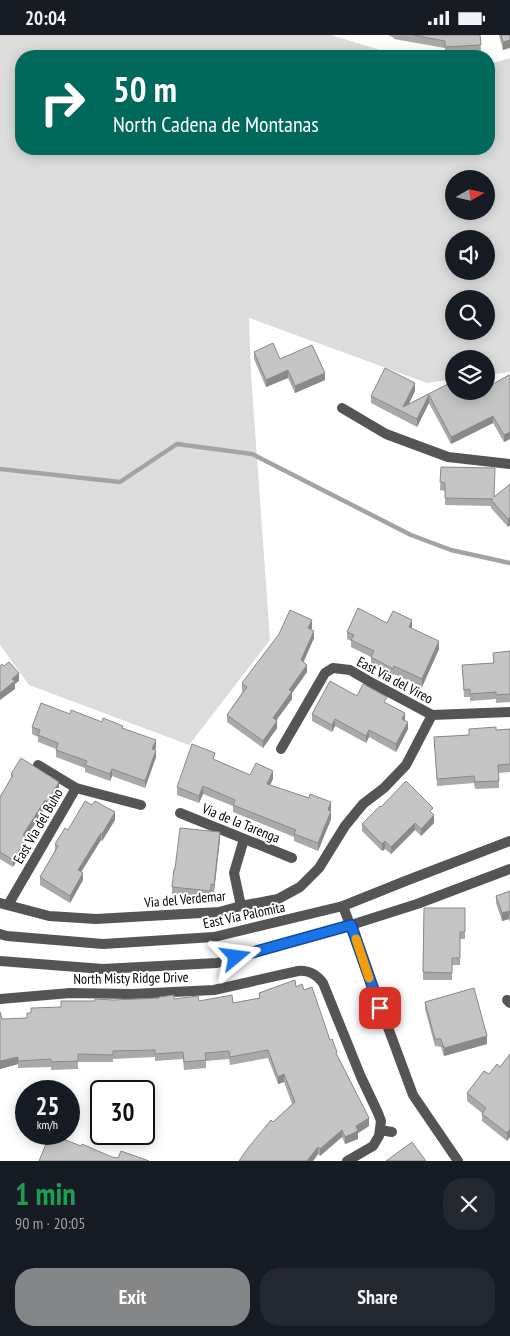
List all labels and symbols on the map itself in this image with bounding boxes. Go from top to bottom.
north arrow [445,170,495,220]
street label: East Via del Vireo [354,652,436,708]
street label: East Via del Buho [9,785,67,867]
street label: Via de la Tarenga [198,799,283,847]
street label: Via del Verdemar [143,886,227,912]
street label: East Via Palomita [201,898,287,932]
position arrow [209,930,261,982]
street label: North Misty Ridge Drive [73,968,189,988]
pin [359,987,401,1029]
speed limit sign: 30 [90,1080,155,1145]

